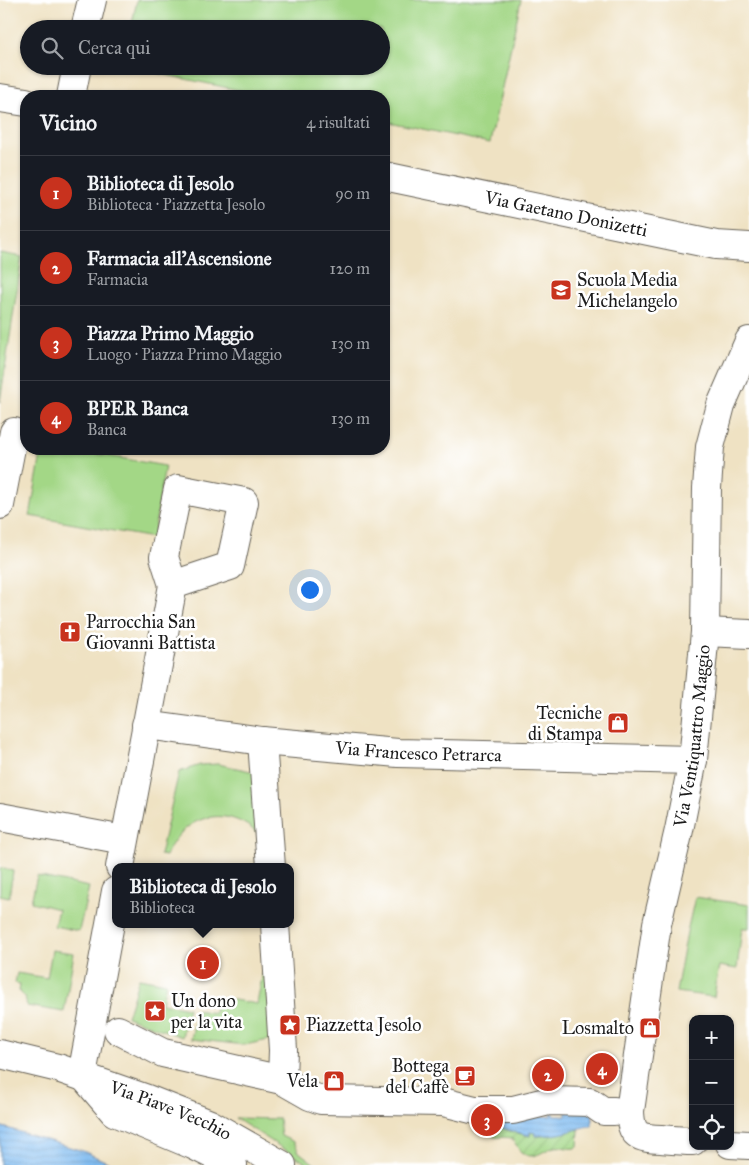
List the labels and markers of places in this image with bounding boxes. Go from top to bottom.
place label: Scuola Media Michelangelo [577,269,678,313]
school or university icon: Scuola Media Michelangelo [549,278,573,302]
place label: Parrocchia San Giovanni Battista [86,611,216,654]
church icon: Parrocchia San Giovanni Battista [58,620,82,644]
place label: Tecniche di Stampa [528,702,602,745]
shop icon: Tecniche di Stampa [606,711,630,735]
pin: 1 [187,944,219,982]
place label: Un dono per la vita [170,990,242,1033]
place icon: Un dono per la vita [143,999,167,1023]
place icon: Piazzetta Jesolo [278,1013,302,1037]
place label: Piazzetta Jesolo [306,1014,421,1037]
shop icon: Losmalto [638,1016,662,1040]
place label: Losmalto [562,1017,634,1039]
pin: 4 [586,1050,618,1088]
place label: Bottega del Caffè [386,1055,449,1098]
pin: 2 [532,1056,564,1094]
cafe icon: Bottega del Caffè [453,1064,477,1088]
shop icon: Vela [322,1069,346,1093]
place label: Vela [286,1070,318,1092]
pin: 3 [471,1101,503,1139]

